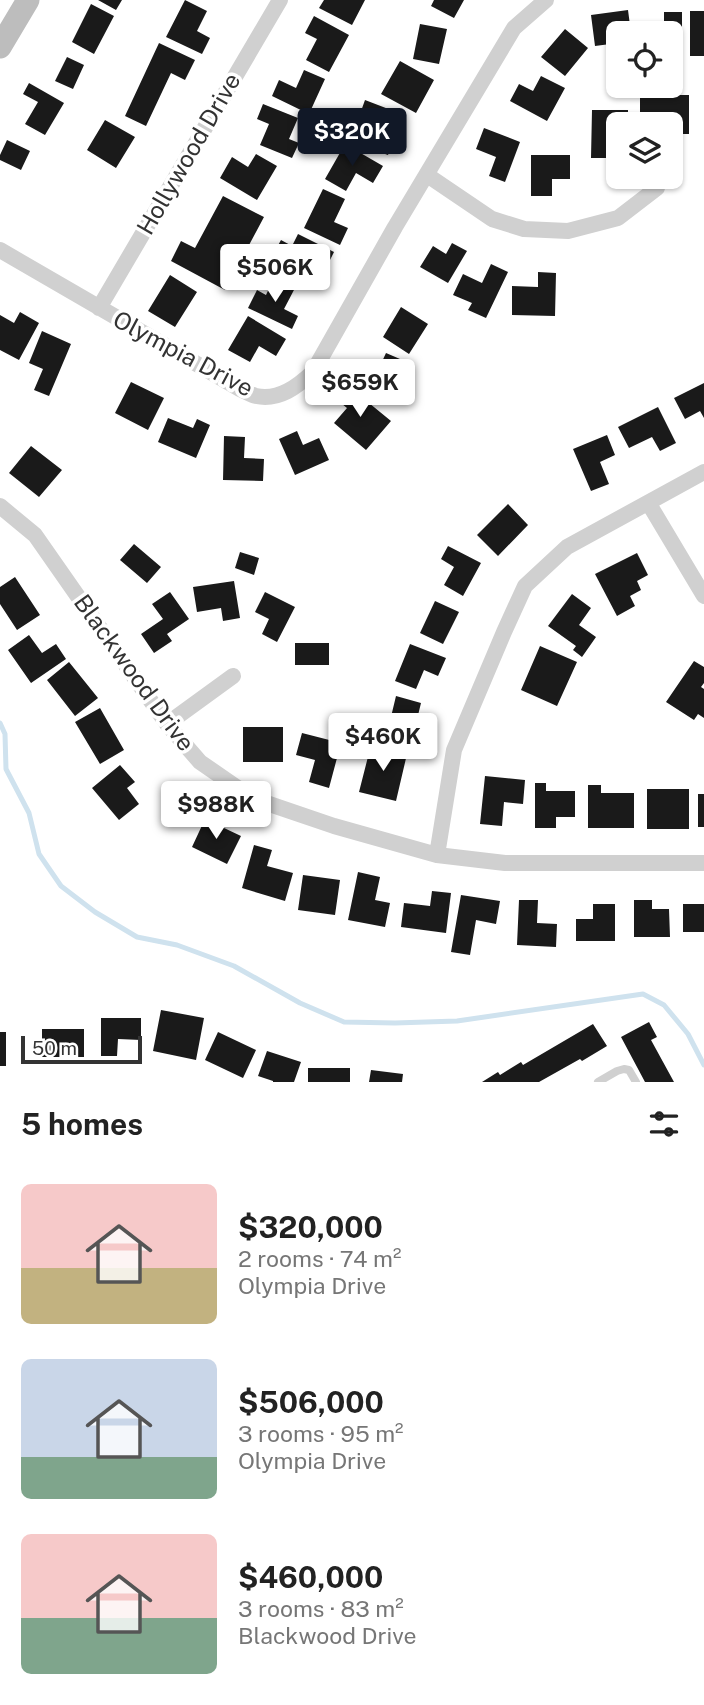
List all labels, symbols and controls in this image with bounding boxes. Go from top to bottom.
map controls [606,21,683,189]
button: locate [606,21,683,98]
street label: Hollywood Drive [131,68,246,239]
pin: $320K [303,108,401,168]
button: layers [606,112,683,189]
text: $320K [314,117,390,144]
pin: $506K [226,244,324,304]
text: $506K [236,253,314,280]
street label: Olympia Drive [109,304,258,402]
pin: $659K [311,360,409,419]
text: $659K [321,368,399,395]
street label: Blackwood Drive [69,589,201,756]
pin: $460K [334,714,432,773]
text: $460K [344,722,422,749]
pin: $988K [167,782,265,841]
text: $988K [177,790,255,817]
scale bar [21,1033,142,1065]
text: 50 m [32,1037,77,1059]
icon: filters [645,1105,683,1143]
text: 5 homes [21,1106,143,1142]
text: $320,000 [238,1209,383,1245]
icon: home [77,1212,161,1296]
text: 2 rooms · 74 m² [238,1245,401,1272]
text: Olympia Drive [238,1272,386,1299]
text: $506,000 [238,1384,384,1420]
icon: home [77,1387,161,1471]
text: 3 rooms · 95 m² [238,1420,404,1447]
text: Olympia Drive [238,1447,386,1474]
text: $460,000 [238,1559,383,1595]
icon: home [77,1562,161,1646]
text: 3 rooms · 83 m² [238,1595,404,1622]
text: Blackwood Drive [238,1622,417,1649]

